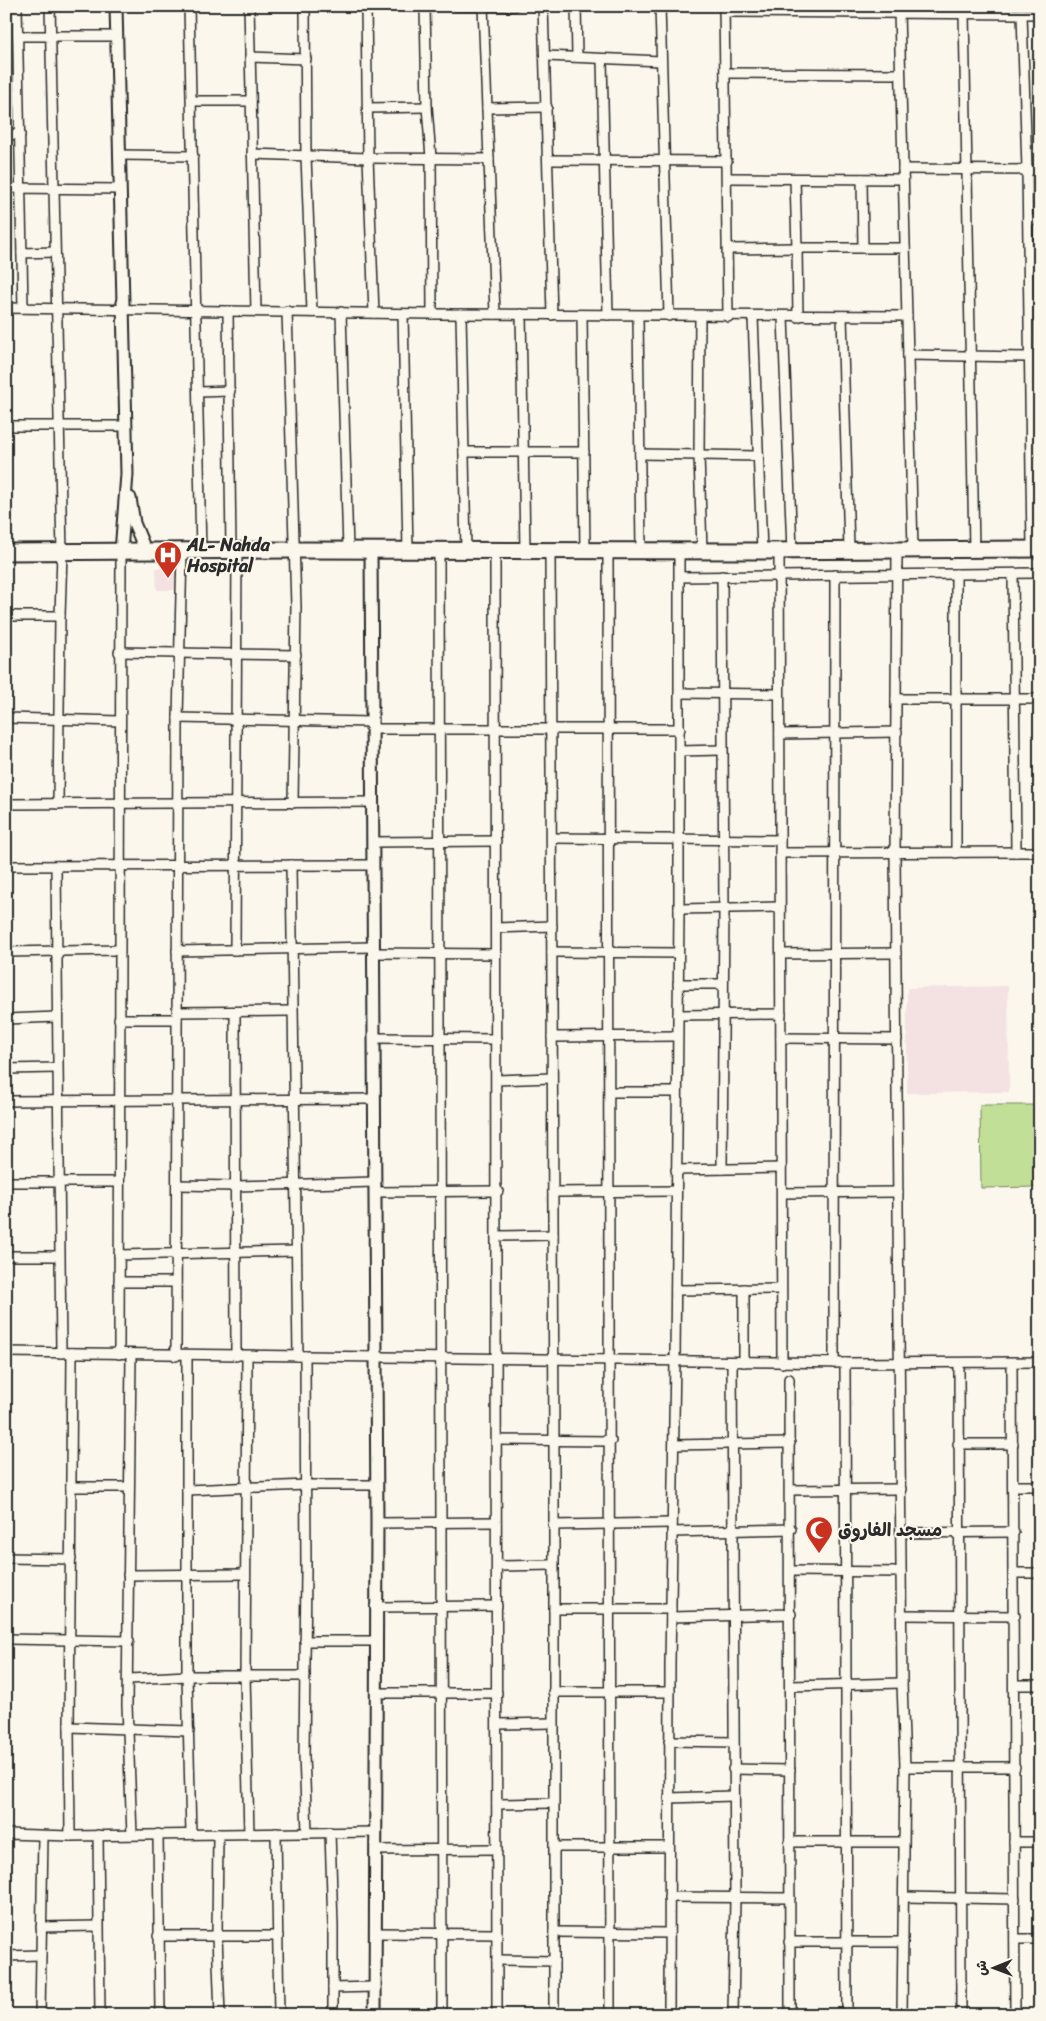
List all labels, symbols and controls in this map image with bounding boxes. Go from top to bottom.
place label: AL- Nahda Hospital [186,529,271,582]
hospital icon: AL- Nahda Hospital [153,540,183,579]
place label: مسجد الفاروق [838,1514,942,1546]
mosque icon: مسجد الفاروق [804,1515,834,1554]
north arrow [968,1944,1018,1994]
text: ش [969,1960,994,1976]

